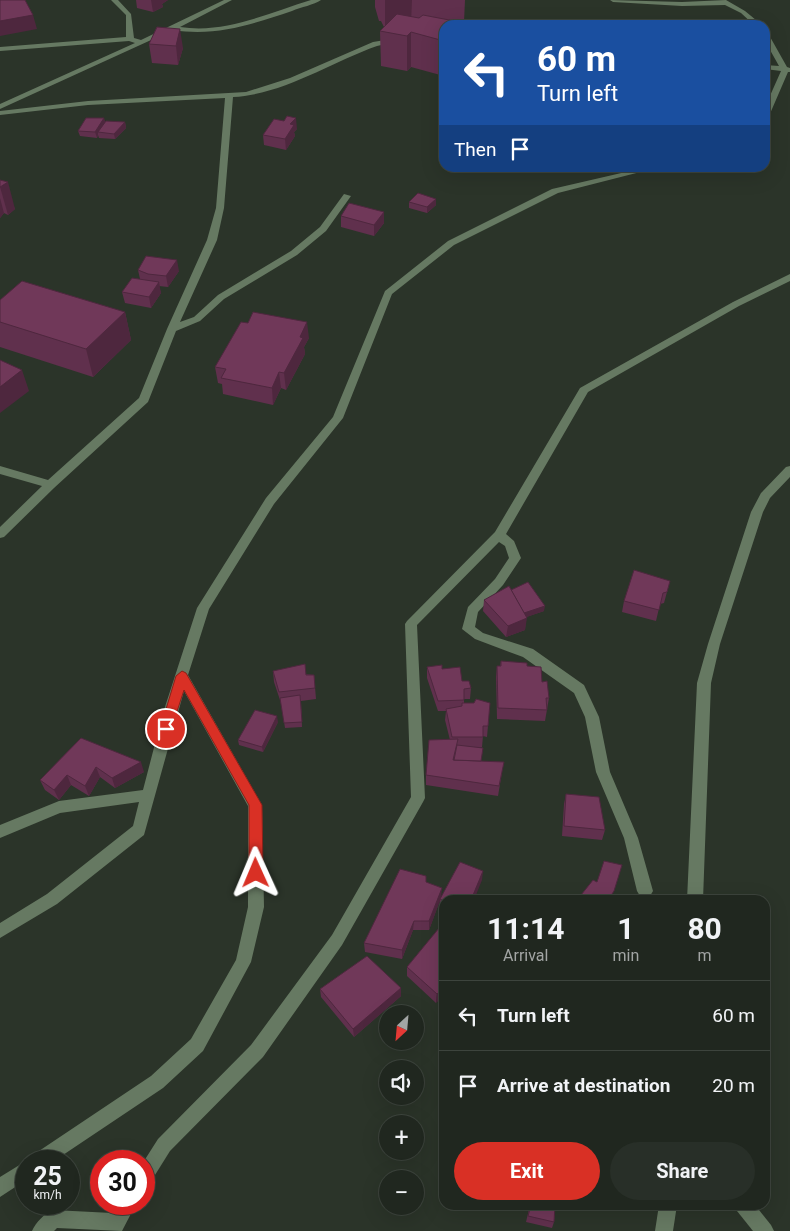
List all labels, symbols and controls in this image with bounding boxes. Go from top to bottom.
text: 60 m [537,39,616,80]
icon: left [454,40,519,105]
text: Turn left [537,81,618,106]
icon: arrive [506,135,534,163]
text: Then [454,138,496,161]
pin [145,708,187,750]
icon: arrive [152,715,180,743]
position arrow [229,846,281,898]
text: 11:14 [487,911,564,946]
text: 1 [617,911,635,946]
text: 80 [687,911,722,946]
text: Arrival [503,946,548,965]
text: min [613,946,639,965]
text: m [698,946,712,965]
icon: left [454,1002,482,1030]
text: Turn left [497,1004,570,1027]
text: 60 m [712,1004,755,1027]
north arrow [379,1005,424,1050]
map controls [379,1005,424,1215]
button: sound [379,1060,424,1105]
icon: arrive [454,1072,482,1100]
text: Arrive at destination [497,1074,670,1097]
text: 20 m [712,1074,755,1097]
button: + [379,1115,424,1160]
button: Exit [454,1142,600,1200]
button: Share [610,1142,755,1200]
speed limit sign: 30 [90,1150,155,1215]
text: 25 [33,1162,62,1191]
button: − [379,1170,424,1215]
text: km/h [33,1188,62,1202]

